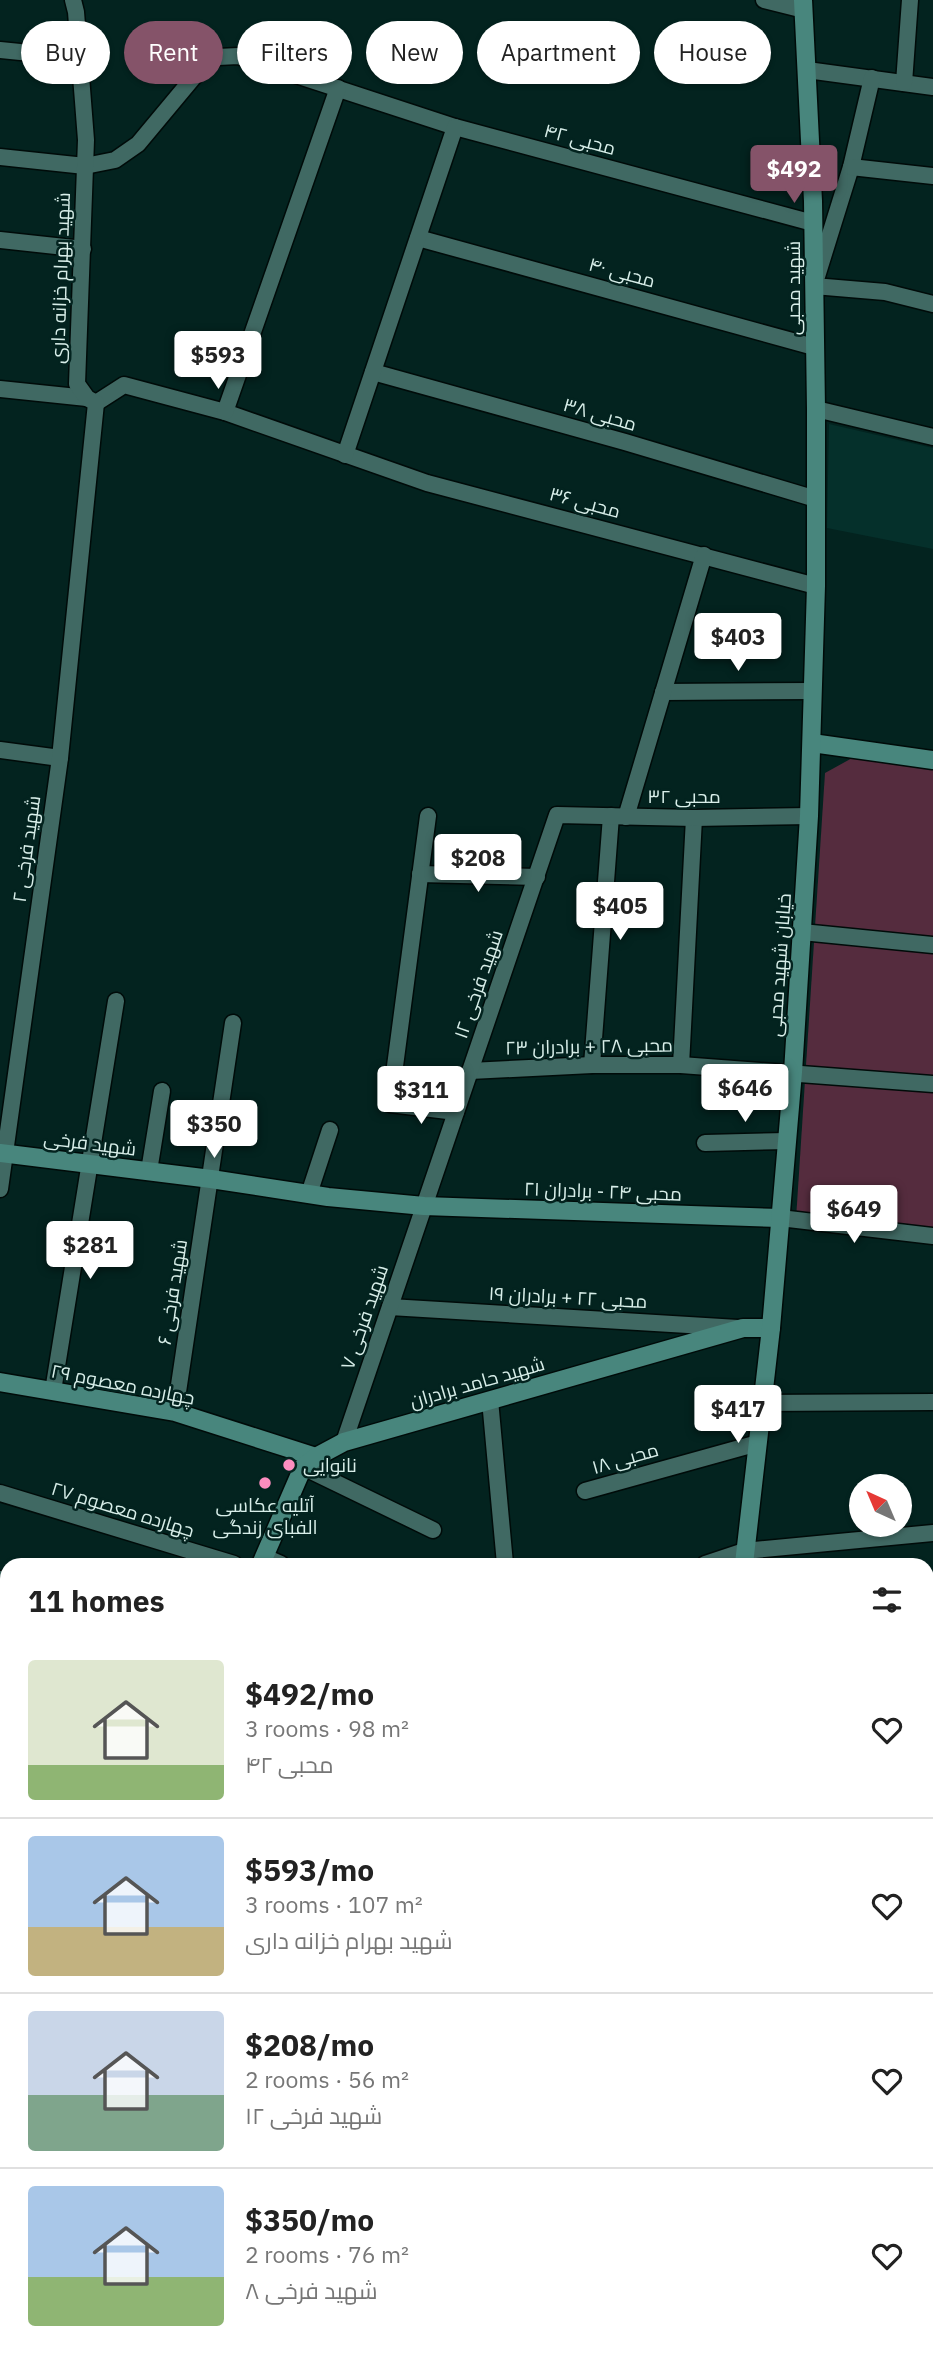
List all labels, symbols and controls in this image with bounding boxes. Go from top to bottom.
chip: Buy [21,21,110,84]
chip: Rent [124,21,223,84]
chip: Filters [237,21,352,84]
chip: New [366,21,463,84]
chip: Apartment [477,21,640,84]
chip: House [654,21,771,84]
street label: محبی ۴۲ [542,118,618,160]
pin: $492 [753,146,835,205]
text: $492 [766,153,822,183]
street label: شهید بهرام خزانه داری [45,192,77,364]
street label: شهید محبی [781,241,805,335]
street label: محبی ۴۰ [586,252,658,292]
pin: $593 [177,332,259,391]
text: $593 [190,339,246,369]
street label: محبی ۳۸ [561,392,639,436]
street label: محبی ۳۶ [547,481,623,523]
pin: $403 [697,614,779,673]
text: $403 [710,621,766,651]
street label: محبی ۳۲ [647,784,721,808]
street label: شهید فرخی ۲ [7,794,45,904]
pin: $208 [437,834,519,894]
text: $208 [450,842,506,872]
pin: $405 [579,883,661,942]
text: $405 [592,890,648,920]
street label: خیابان شهید محبی [762,892,796,1038]
street label: شهید فرخی ۱۲ [448,926,508,1042]
street label: محبی ۲۸ + برادران ۲۳ [505,1033,673,1059]
pin: $646 [704,1064,786,1124]
pin: $311 [380,1066,462,1126]
text: $646 [717,1072,773,1102]
text: $311 [393,1074,449,1104]
pin: $350 [173,1100,255,1160]
text: $350 [186,1108,242,1138]
street label: شهید فرخی [42,1125,138,1161]
street label: محبی ۲۴ - برادران ۲۱ [524,1176,682,1206]
pin: $649 [813,1186,895,1245]
text: $649 [826,1193,882,1223]
pin: $281 [49,1222,131,1281]
text: $281 [62,1229,118,1259]
street label: شهید فرخی ۶ [152,1237,192,1347]
street label: شهید فرخی ۷ [335,1261,393,1373]
street label: محبی ۲۲ + برادران ۱۹ [488,1281,648,1313]
street label: شهید حامد برادران [407,1351,547,1413]
street label: چهارده معصوم ۲۹ [49,1358,197,1412]
pin: $417 [697,1386,779,1445]
text: $417 [710,1393,766,1423]
street label: محبی ۱۸ [589,1437,661,1479]
place label: نانوایی [303,1453,357,1477]
marker: نانوایی [281,1457,297,1473]
north arrow [849,1474,912,1536]
map controls [849,1474,912,1537]
marker: آتلیه عکاسی الفبای زندگی [257,1475,273,1491]
street label: چهارده معصوم ۲۷ [48,1476,197,1544]
place label: آتلیه عکاسی الفبای زندگی [212,1493,318,1539]
text: 11 homes [28,1581,165,1620]
icon: filters [868,1581,906,1619]
text: $492/mo [245,1674,374,1713]
icon: home [84,1688,168,1772]
icon: heart [868,1711,906,1749]
text: 3 rooms · 98 m² [245,1713,409,1743]
text: محبی ۴۲ [245,1749,334,1779]
text: $593/mo [245,1850,374,1889]
icon: home [84,1864,168,1948]
icon: heart [868,1887,906,1925]
text: 3 rooms · 107 m² [245,1889,423,1919]
text: شهید بهرام خزانه داری [245,1925,453,1955]
text: $208/mo [245,2025,374,2064]
icon: home [84,2039,168,2123]
icon: heart [868,2062,906,2100]
text: 2 rooms · 56 m² [245,2064,409,2094]
text: شهید فرخی ۱۲ [245,2100,382,2130]
text: $350/mo [245,2200,374,2239]
icon: home [84,2214,168,2298]
icon: heart [868,2237,906,2275]
text: 2 rooms · 76 m² [245,2239,409,2269]
text: شهید فرخی ۸ [245,2275,377,2305]

